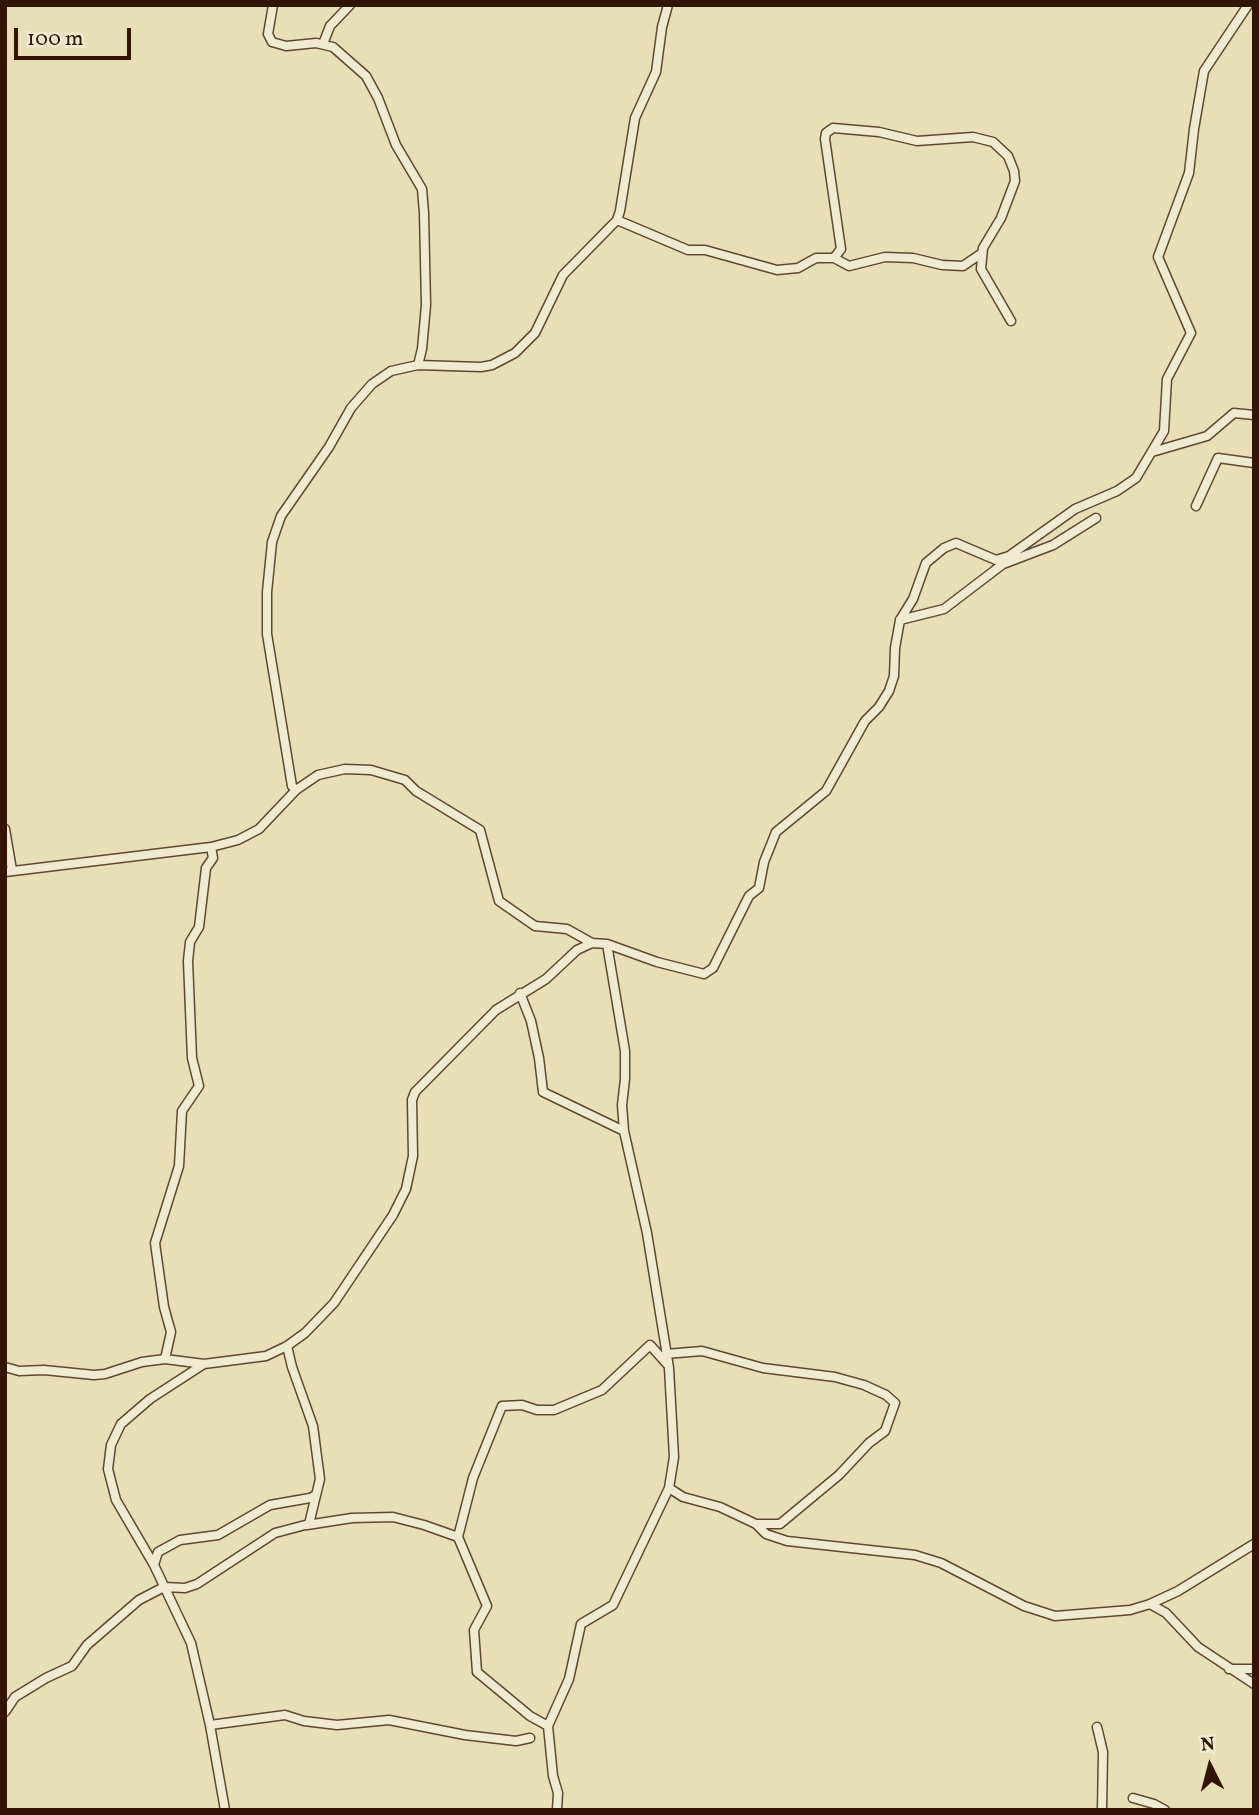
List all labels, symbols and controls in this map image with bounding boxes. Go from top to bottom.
scale bar [18,14,135,58]
text: 100 m [27,25,84,54]
north arrow [1175,1731,1245,1801]
text: N [1200,1731,1216,1759]

